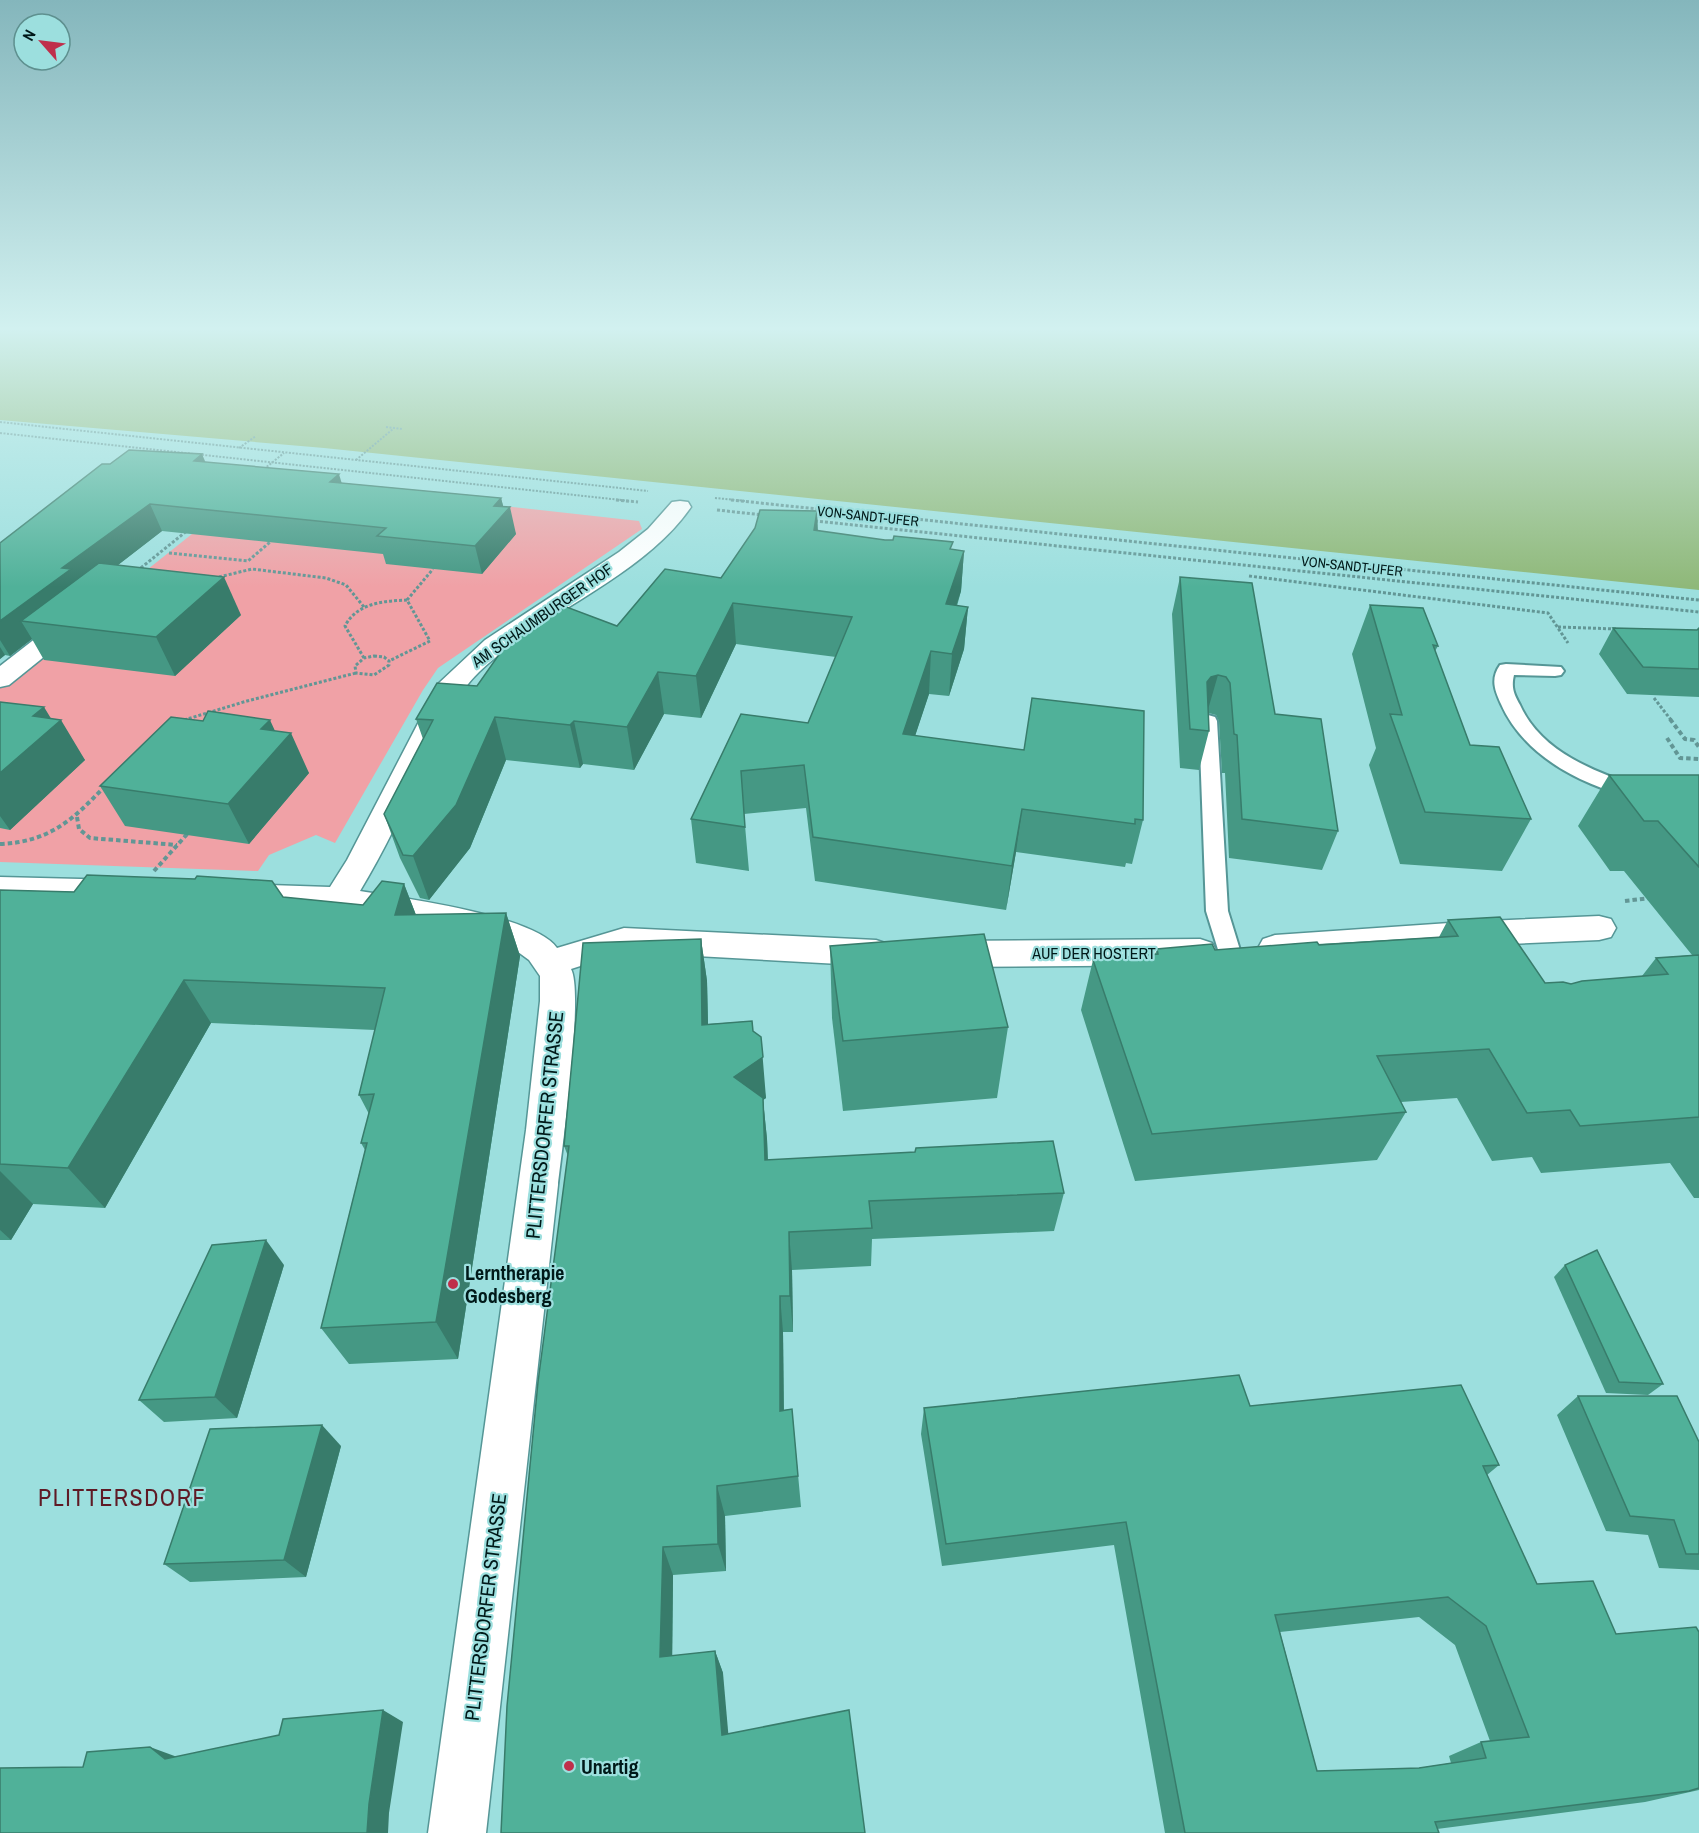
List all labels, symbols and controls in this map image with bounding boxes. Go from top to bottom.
north arrow [12,12,72,72]
text: N [17,26,41,44]
street label: VON-SANDT-UFER [816,502,920,530]
street label: VON-SANDT-UFER [1300,552,1404,580]
street label: AM SCHAUMBURGER HOF [466,558,617,673]
street label: AUF DER HOSTERT [1031,942,1156,964]
street label: PLITTERSDORFER STRASSE [519,1010,569,1240]
place label: Lerntherapie Godesberg [465,1259,564,1309]
marker: Lerntherapie Godesberg [446,1277,460,1291]
district label: PLITTERSDORF [38,1481,206,1513]
street label: PLITTERSDORFER STRASSE [458,1492,512,1722]
place label: Unartig [581,1753,638,1780]
marker: Unartig [562,1759,576,1773]

